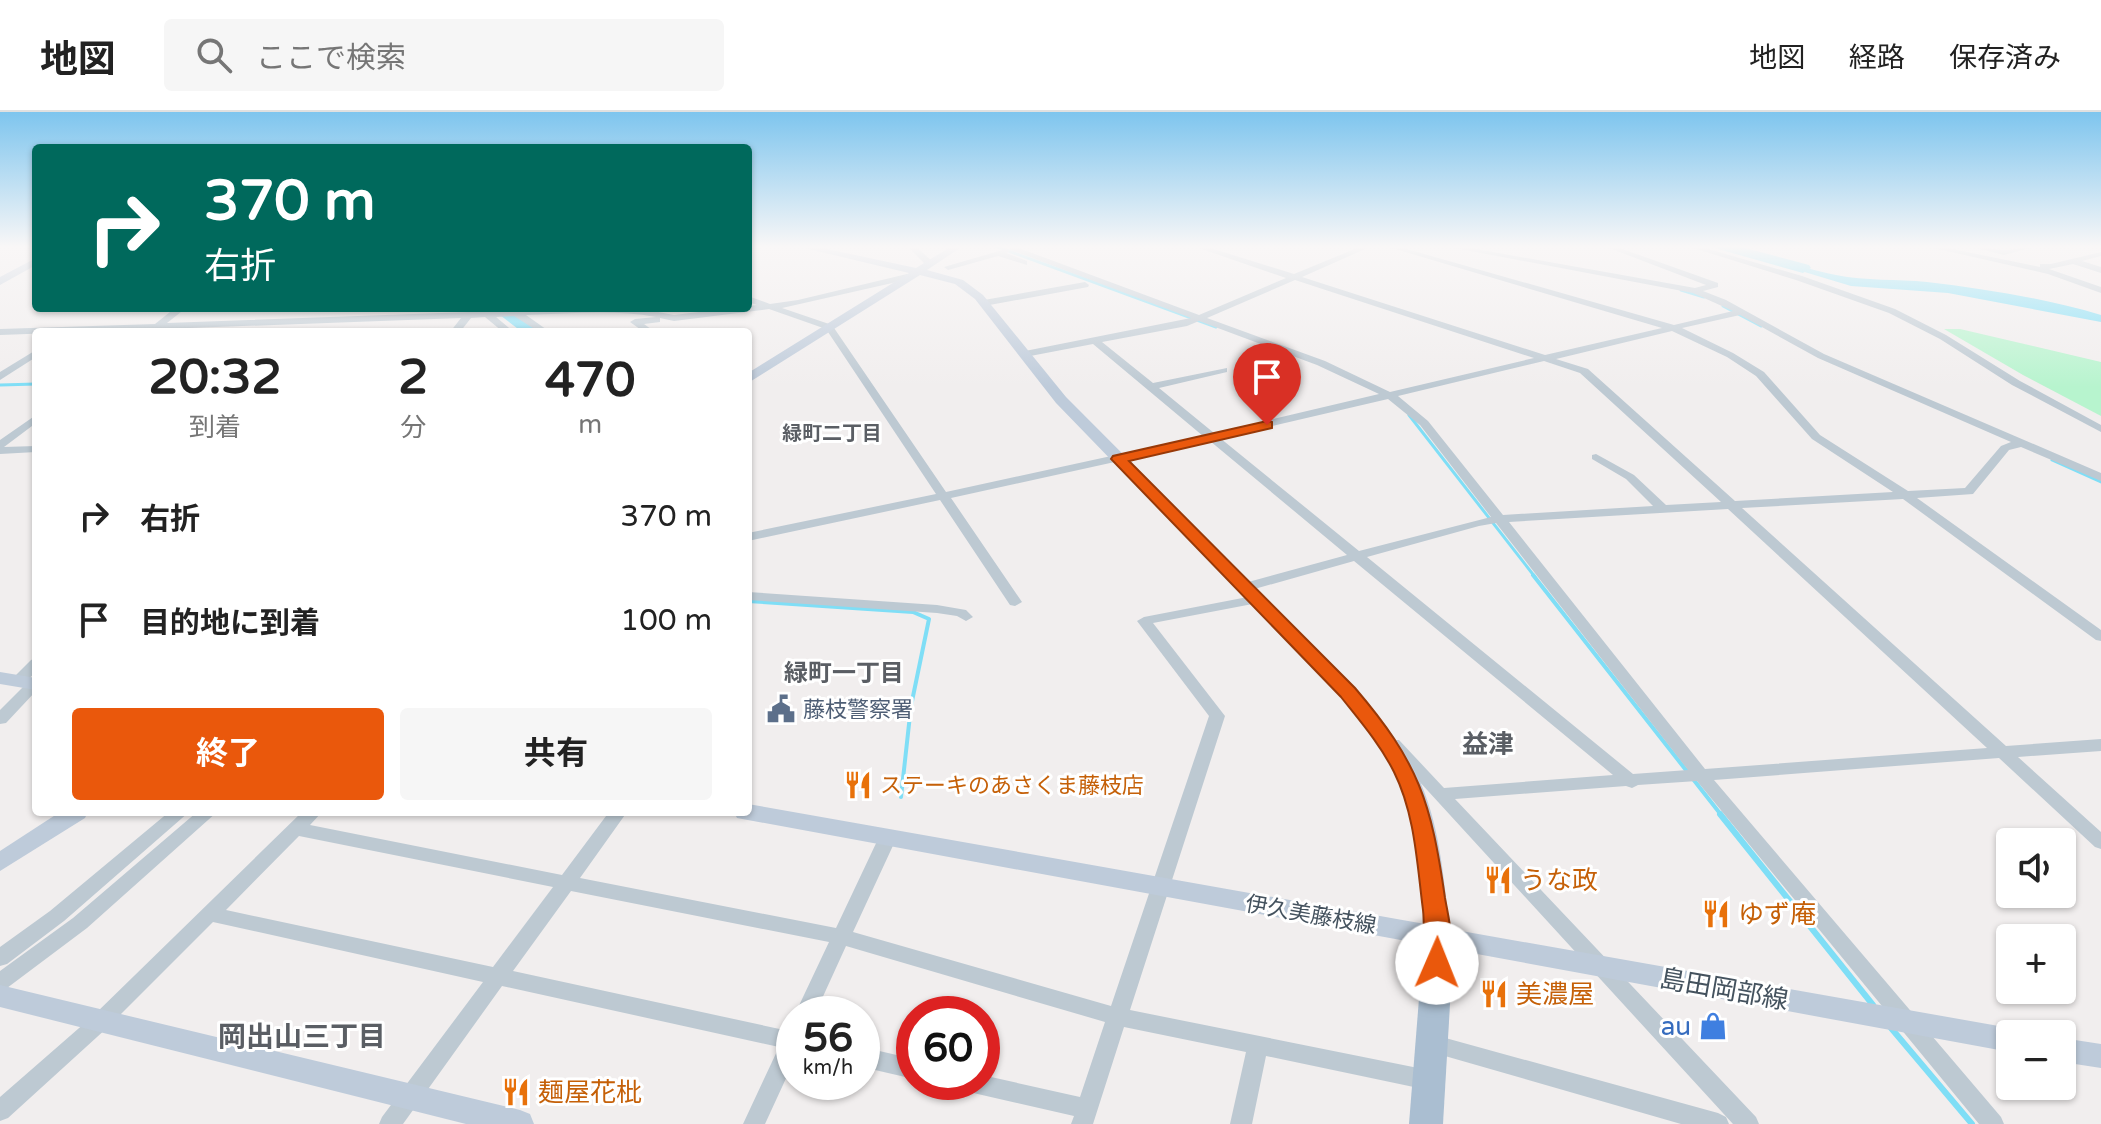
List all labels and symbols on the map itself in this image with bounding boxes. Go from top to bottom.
pin [1233,343,1301,425]
district label: 緑町二丁目 [782,422,882,446]
district label: 緑町一丁目 [784,659,904,688]
public building icon: 藤枝警察署 [766,694,796,724]
place label: 藤枝警察署 [803,697,913,723]
district label: 益津 [1462,729,1514,760]
restaurant icon: ステーキのあさくま藤枝店 [843,770,873,800]
place label: ステーキのあさくま藤枝店 [880,773,1144,799]
restaurant icon: うな政 [1483,865,1513,895]
place label: うな政 [1520,865,1598,896]
street label: 伊久美藤枝線 [1244,891,1378,939]
restaurant icon: ゆず庵 [1701,899,1731,929]
place label: ゆず庵 [1738,899,1816,930]
position arrow [1395,921,1479,1005]
street label: 島田岡部線 [1657,963,1791,1016]
restaurant icon: 美濃屋 [1479,979,1509,1009]
place label: 美濃屋 [1516,979,1594,1010]
speed limit sign: 60 [896,996,1000,1100]
place label: au [1661,1011,1691,1042]
shop icon: au [1698,1011,1728,1041]
district label: 岡出山三丁目 [218,1020,386,1054]
restaurant icon: 麺屋花枇 [501,1077,531,1107]
place label: 麺屋花枇 [538,1077,642,1108]

